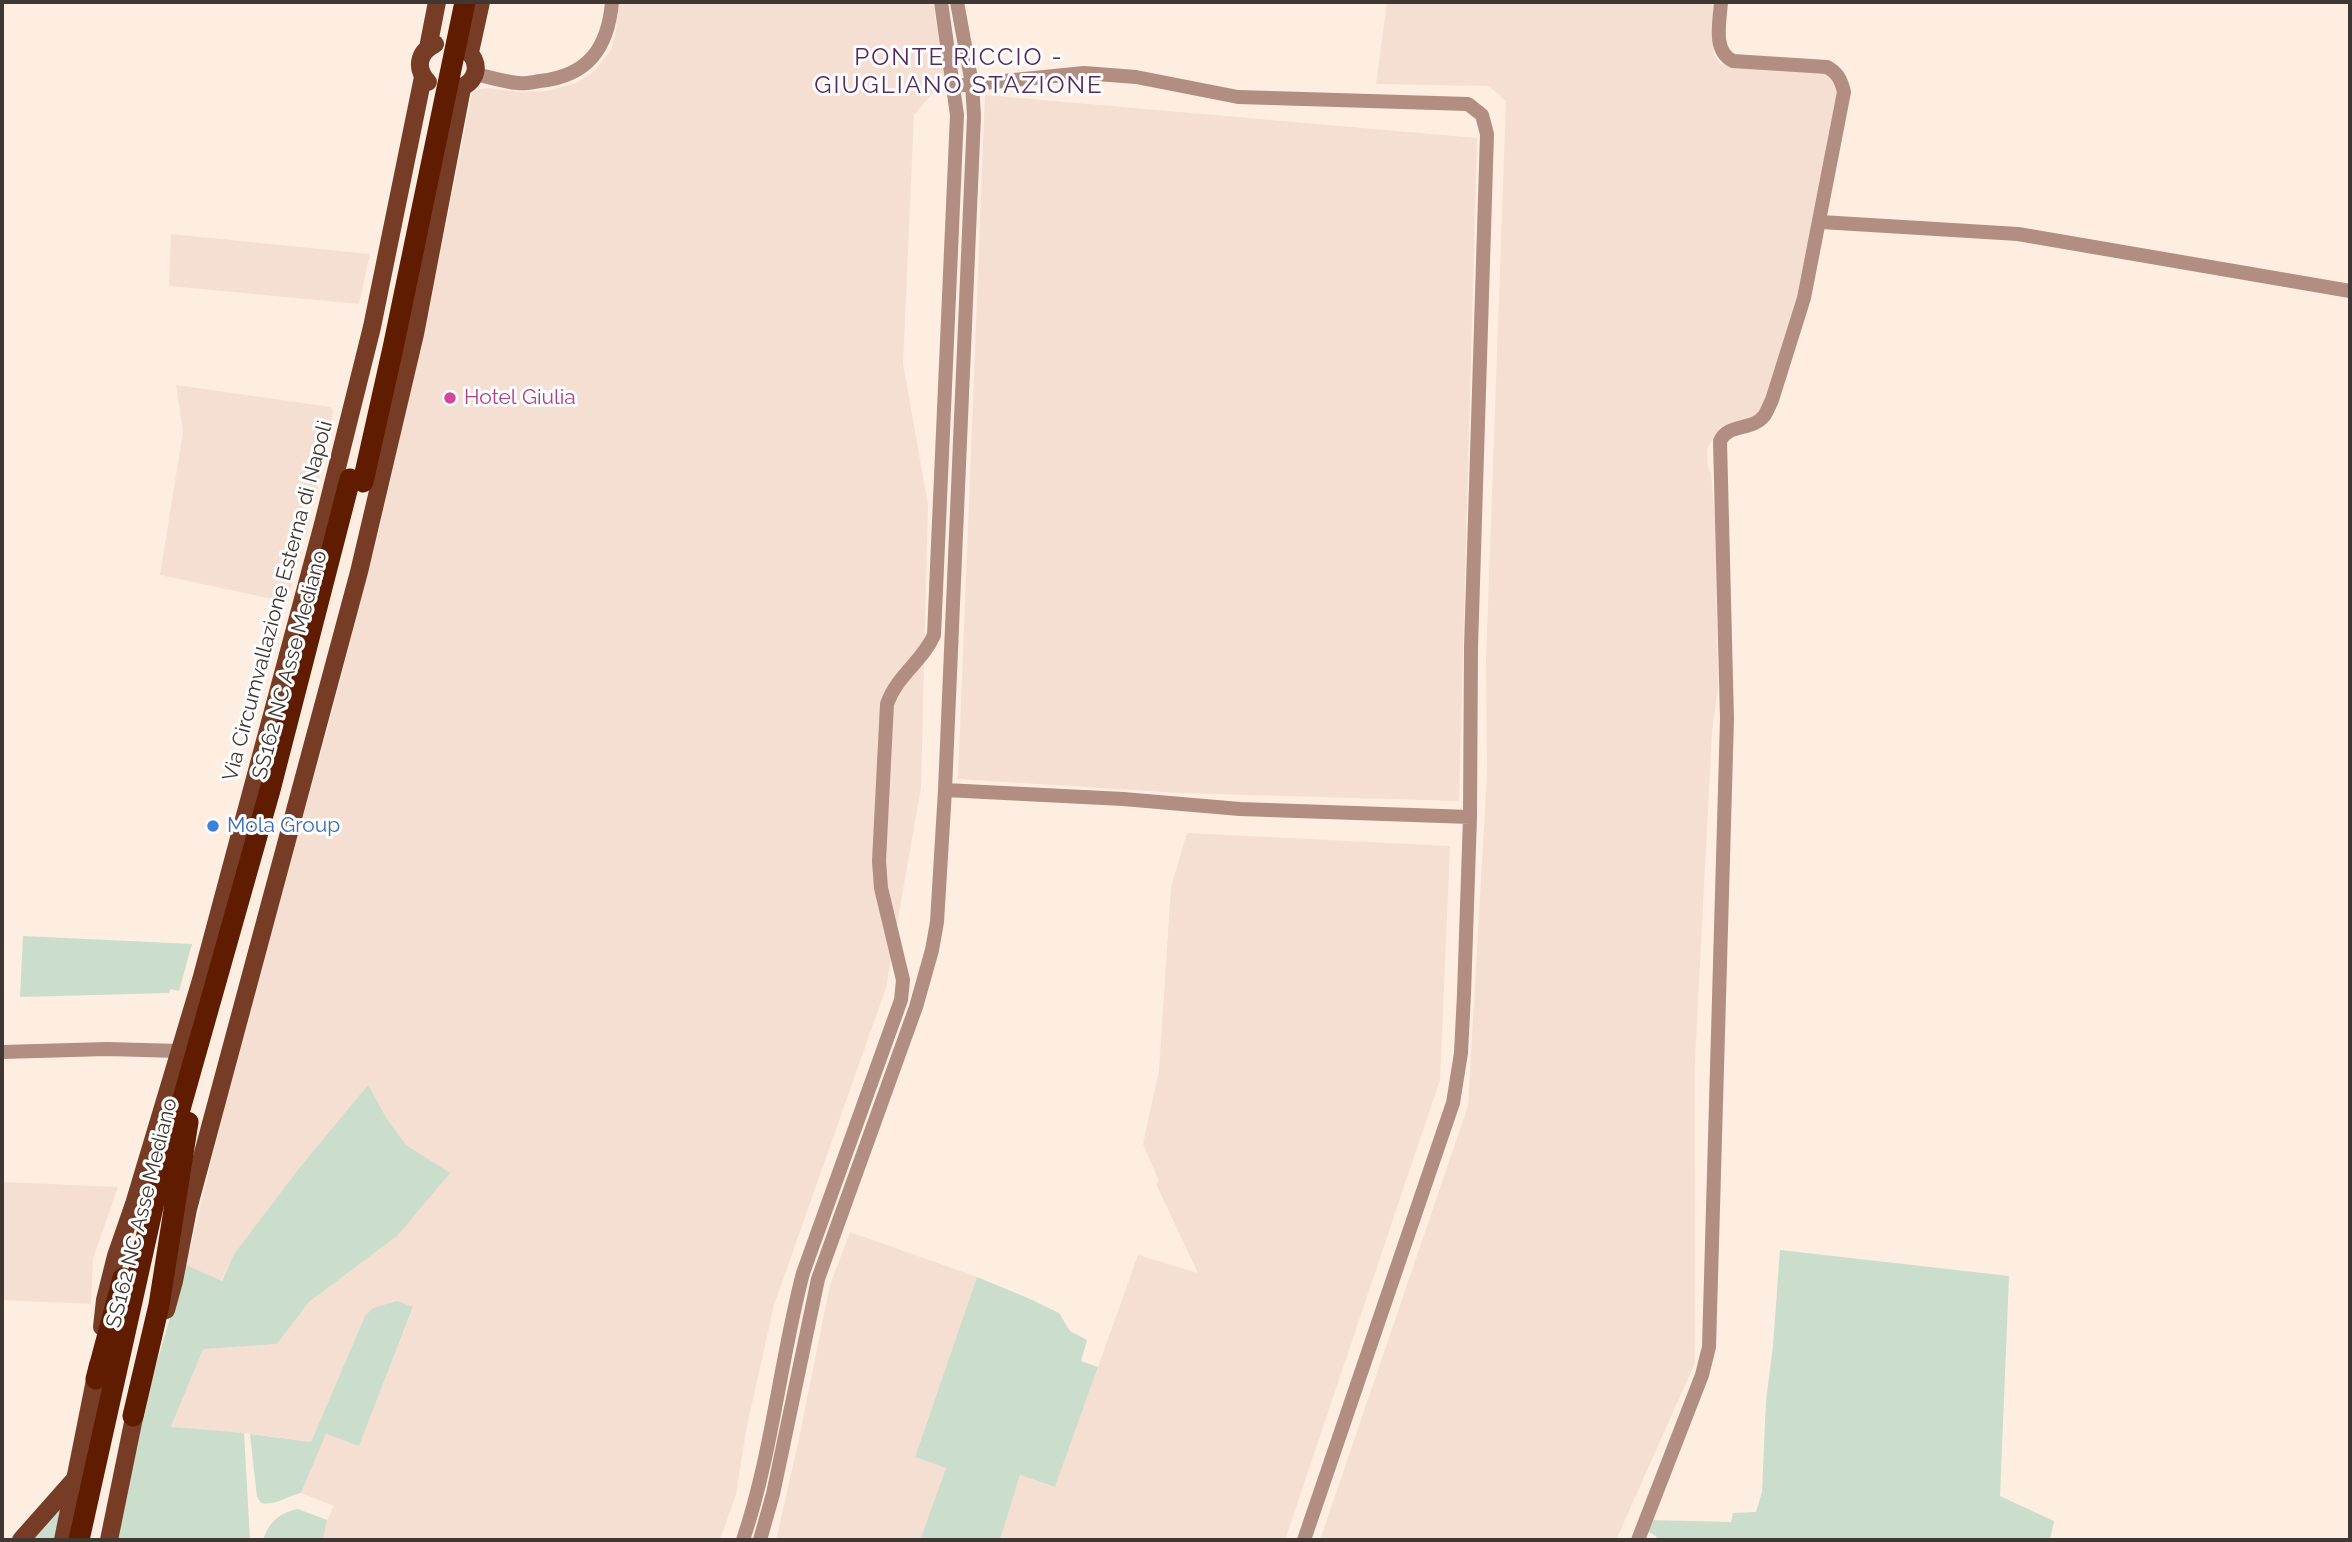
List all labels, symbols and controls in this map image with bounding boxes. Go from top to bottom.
district label: PONTE RICCIO - GIUGLIANO STAZIONE [817,44,1101,100]
place label: Hotel Giulia [464,385,576,411]
marker: Hotel Giulia [442,390,458,406]
street label: Via Circumvallazione Esterna di Napoli [218,418,338,784]
street label: SS162 NC Asse Mediano [247,548,333,782]
place label: Mola Group [227,813,340,839]
marker: Mola Group [205,818,221,834]
street label: SS162 NC Asse Mediano [101,1096,183,1330]

